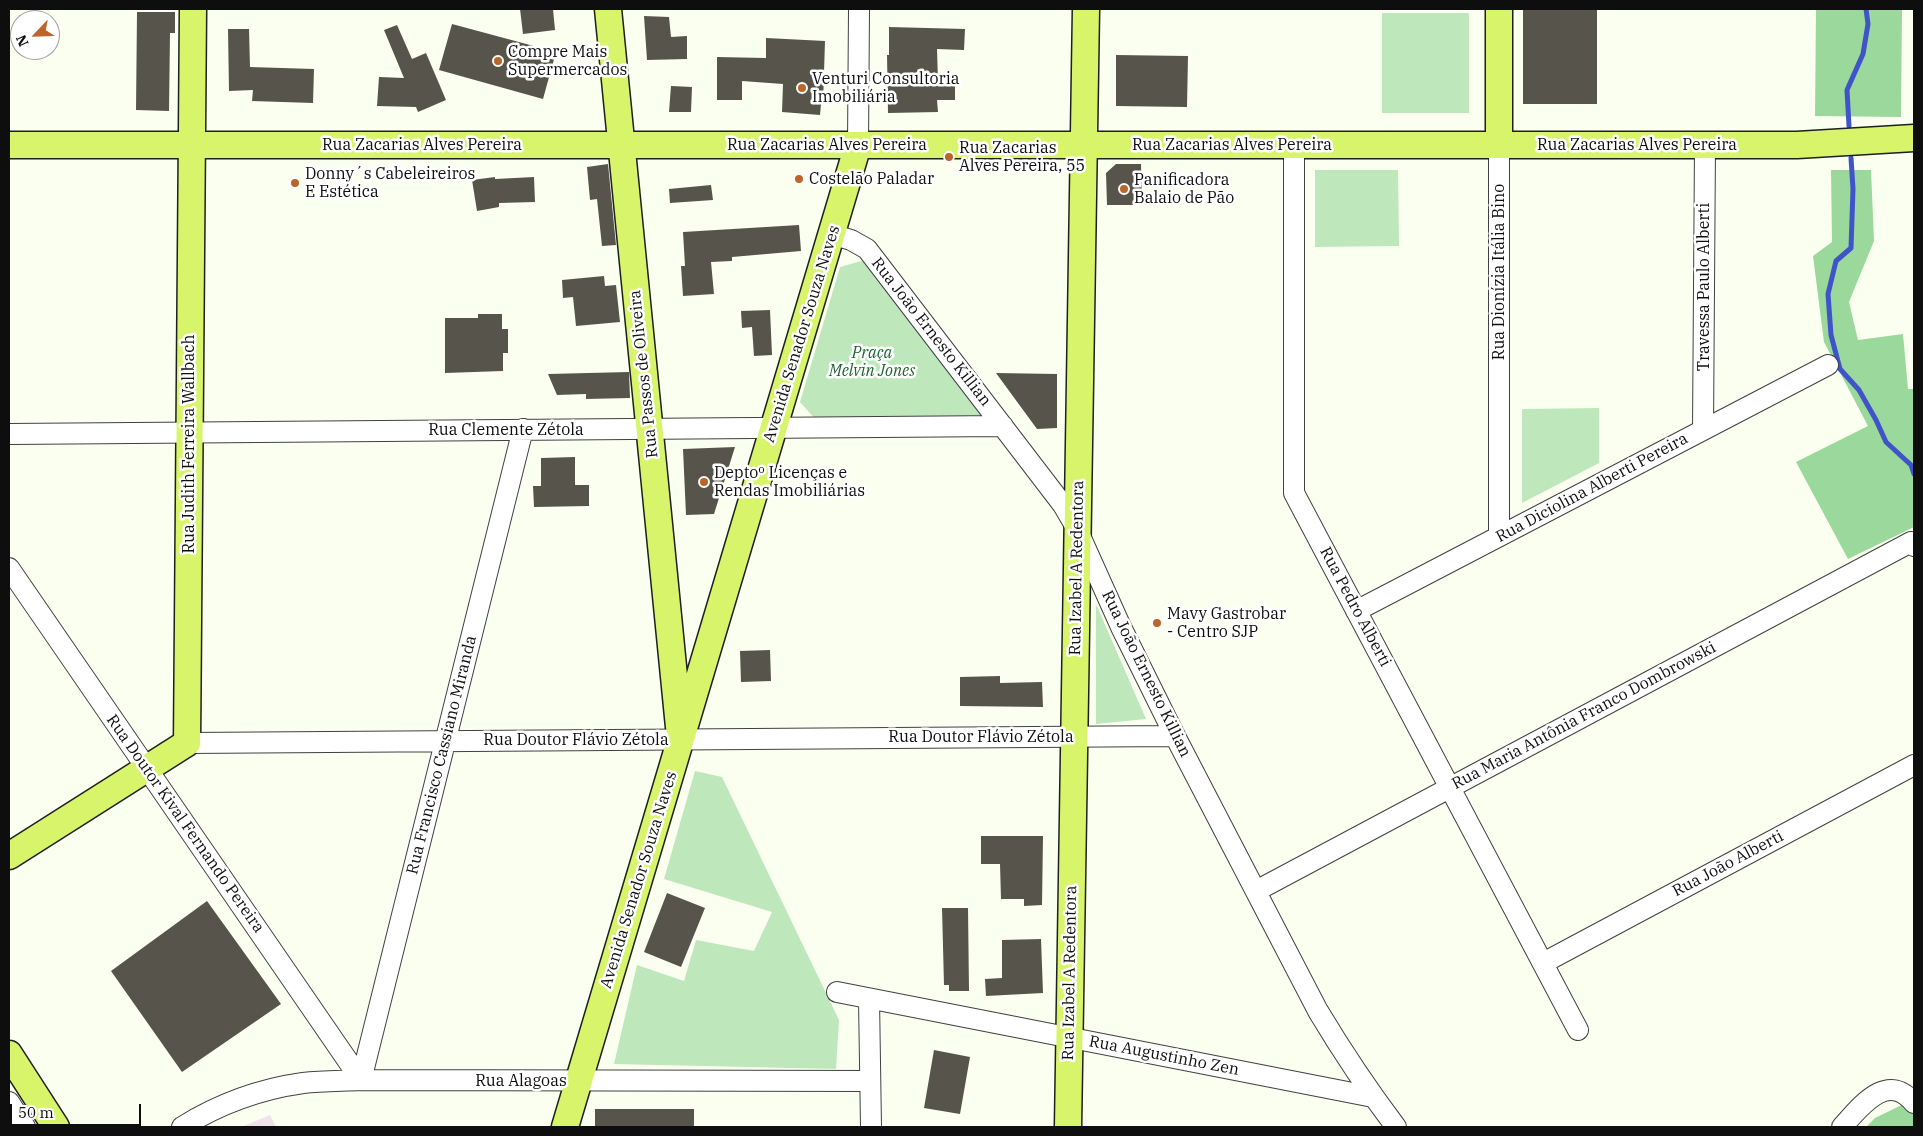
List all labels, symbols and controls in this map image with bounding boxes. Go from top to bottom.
north arrow [10,10,60,60]
text: N [12,32,33,49]
place label: Compre Mais Supermercados [508,42,627,80]
marker: Compre Mais Supermercados [492,55,504,67]
place label: Venturi Consultoria Imobiliária [812,69,959,107]
marker: Venturi Consultoria Imobiliária [796,82,808,94]
street label: Rua Zacarias Alves Pereira [322,135,522,155]
street label: Rua Zacarias Alves Pereira [727,135,927,155]
street label: Rua Zacarias Alves Pereira [1132,135,1332,155]
street label: Rua Zacarias Alves Pereira [1537,135,1737,155]
place label: Rua Zacarias Alves Pereira, 55 [959,138,1085,176]
marker: Rua Zacarias Alves Pereira, 55 [943,151,955,163]
place label: Donny´s Cabeleireiros E Estética [305,164,475,202]
place label: Costelão Paladar [809,169,934,189]
place label: Panificadora Balaio de Pão [1134,170,1234,208]
marker: Costelão Paladar [793,173,805,185]
marker: Donny´s Cabeleireiros E Estética [289,177,301,189]
marker: Panificadora Balaio de Pão [1118,183,1130,195]
street label: Rua Dionízia Itália Bino [1489,184,1509,360]
street label: Travessa Paulo Alberti [1694,203,1714,371]
street label: Avenida Senador Souza Naves [760,223,844,445]
street label: Rua João Ernesto Killian [867,254,995,410]
street label: Rua Passos de Oliveira [626,289,662,459]
street label: Rua Judith Ferreira Wallbach [179,334,199,554]
park label: Praça Melvin Jones [829,343,915,381]
street label: Rua Clemente Zétola [428,420,584,440]
street label: Rua Diciolina Alberti Pereira [1493,429,1691,547]
place label: Deptoº Licenças e Rendas Imobiliárias [714,463,865,501]
marker: Deptoº Licenças e Rendas Imobiliárias [698,476,710,488]
street label: Rua Izabel A Redentora [1066,480,1088,656]
street label: Rua Pedro Alberti [1315,544,1395,670]
street label: Rua João Ernesto Killian [1097,588,1195,760]
place label: Mavy Gastrobar - Centro SJP [1167,604,1286,642]
marker: Mavy Gastrobar - Centro SJP [1151,617,1163,629]
street label: Rua Francisco Cassiano Miranda [403,634,481,876]
street label: Rua Maria Antônia Franco Dombrowski [1449,638,1719,794]
street label: Rua Doutor Kival Fernando Pereira [102,711,268,937]
street label: Rua Doutor Flávio Zétola [888,727,1074,747]
street label: Rua Doutor Flávio Zétola [483,730,669,750]
street label: Avenida Senador Souza Naves [597,769,681,991]
street label: Rua João Alberti [1669,827,1787,901]
street label: Rua Izabel A Redentora [1059,885,1081,1061]
street label: Rua Augustinho Zen [1087,1032,1241,1080]
street label: Rua Alagoas [475,1071,567,1091]
scale bar [12,1094,144,1126]
text: 50 m [18,1103,54,1122]

